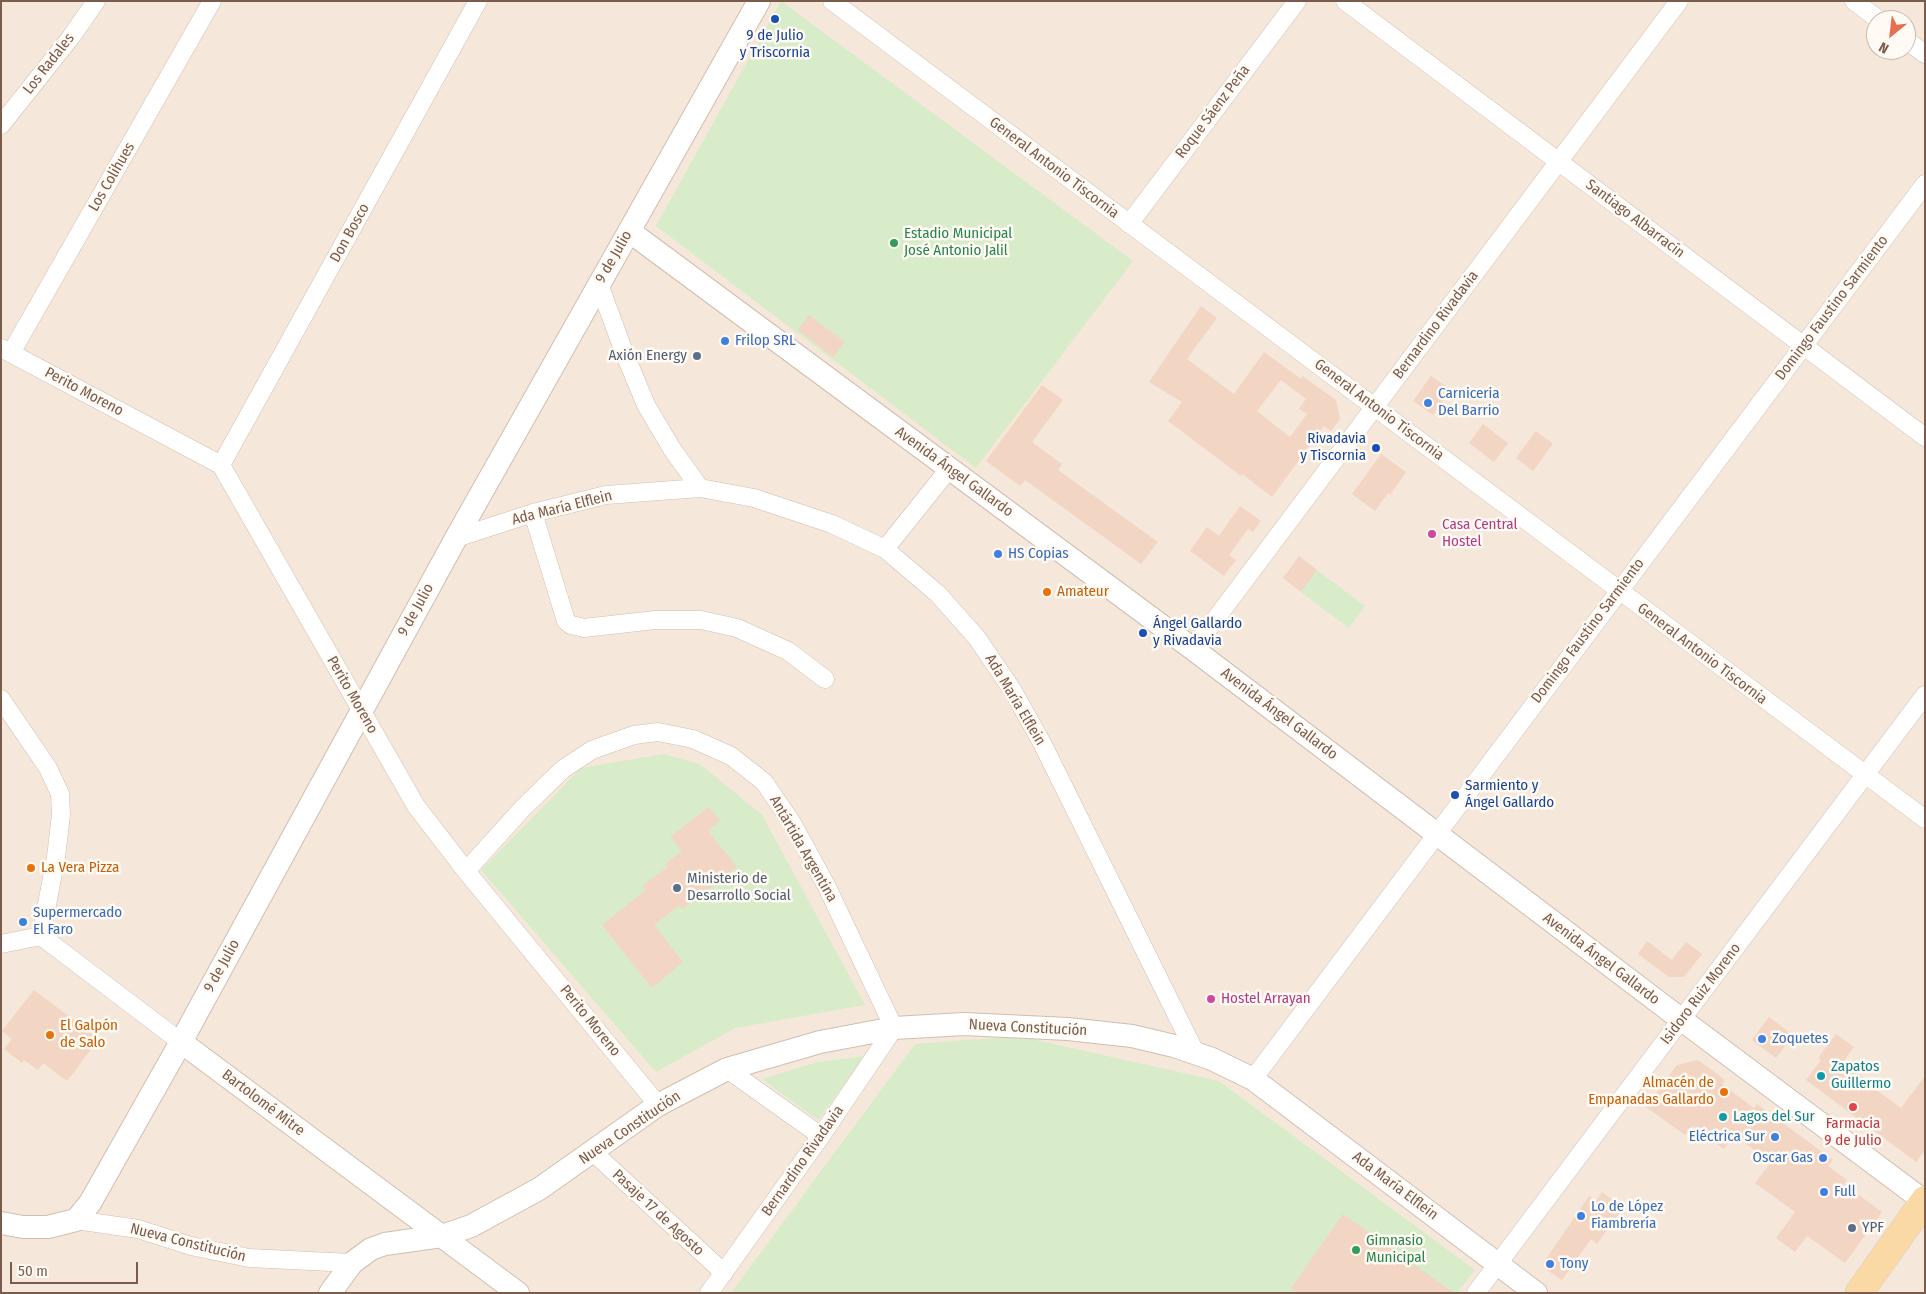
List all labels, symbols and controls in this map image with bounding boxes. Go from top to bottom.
north arrow [1866,10,1916,60]
marker: 9 de Julio y Triscornia [769,13,781,25]
place label: 9 de Julio y Triscornia [740,27,810,62]
street label: Los Radales [20,30,78,98]
text: N [1876,38,1892,57]
street label: Roque Sáenz Peña [1172,62,1254,162]
street label: General Antonio Tiscornia [986,113,1122,223]
street label: Los Colihues [85,139,139,215]
street label: Santiago Albarracín [1582,176,1688,262]
street label: Don Bosco [326,200,374,266]
place label: Estadio Municipal José Antonio Jalil [904,225,1012,260]
street label: 9 de Julio [592,228,636,286]
street label: Domingo Faustino Sarmiento [1772,232,1892,384]
marker: Estadio Municipal José Antonio Jalil [888,237,900,249]
street label: Bernardino Rivadavia [1389,267,1483,383]
place label: Frilop SRL [735,332,796,350]
marker: Frilop SRL [719,335,731,347]
place label: Axión Energy [608,347,687,365]
marker: Axión Energy [691,350,703,362]
street label: General Antonio Tiscornia [1311,355,1447,465]
street label: Perito Moreno [42,364,126,420]
place label: Carniceria Del Barrio [1438,385,1500,420]
marker: Carniceria Del Barrio [1422,397,1434,409]
street label: Avenida Ángel Gallardo [891,423,1017,521]
place label: Rivadavia y Tiscornia [1300,430,1366,465]
marker: Rivadavia y Tiscornia [1370,442,1382,454]
street label: Ada María Elflein [510,487,614,529]
place label: Casa Central Hostel [1442,516,1517,551]
marker: Casa Central Hostel [1426,528,1438,540]
place label: HS Copias [1008,545,1069,563]
marker: HS Copias [992,548,1004,560]
street label: Domingo Faustino Sarmiento [1528,555,1648,707]
street label: 9 de Julio [394,581,438,639]
place label: Amateur [1057,583,1109,601]
marker: Amateur [1041,586,1053,598]
street label: General Antonio Tiscornia [1634,599,1770,709]
place label: Ángel Gallardo y Rivadavia [1153,615,1242,650]
marker: Ángel Gallardo y Rivadavia [1137,627,1149,639]
street label: Ada María Elflein [981,651,1049,749]
street label: Perito Moreno [323,653,381,737]
street label: Avenida Ángel Gallardo [1217,664,1341,764]
place label: Sarmiento y Ángel Gallardo [1465,777,1554,812]
marker: Sarmiento y Ángel Gallardo [1449,789,1461,801]
street label: Antártida Argentina [765,793,841,905]
place label: La Vera Pizza [41,859,119,877]
marker: La Vera Pizza [25,862,37,874]
place label: Ministerio de Desarrollo Social [687,870,791,905]
marker: Ministerio de Desarrollo Social [671,882,683,894]
place label: Supermercado El Faro [33,904,122,939]
street label: Avenida Ángel Gallardo [1539,909,1663,1009]
marker: Supermercado El Faro [17,916,29,928]
street label: 9 de Julio [200,937,244,995]
street label: Isidoro Ruiz Moreno [1657,940,1745,1048]
street label: Perito Moreno [556,982,624,1060]
place label: Hostel Arrayan [1221,990,1311,1008]
marker: Hostel Arrayan [1205,993,1217,1005]
street label: Nueva Constitución [968,1016,1088,1040]
place label: El Galpón de Salo [60,1017,118,1052]
marker: El Galpón de Salo [44,1029,56,1041]
place label: Zoquetes [1772,1030,1828,1048]
marker: Zoquetes [1756,1033,1768,1045]
place label: Zapatos Guillermo [1831,1058,1891,1093]
street label: Bartolomé Mitre [218,1066,308,1140]
marker: Zapatos Guillermo [1815,1070,1827,1082]
place label: Almacén de Empanadas Gallardo [1588,1074,1714,1109]
marker: Almacén de Empanadas Gallardo [1718,1086,1730,1098]
street label: Nueva Constitución [576,1087,684,1169]
marker: Farmacia 9 de Julio [1847,1101,1859,1113]
street label: Bernardino Rivadavia [758,1102,848,1220]
place label: Lagos del Sur [1733,1108,1815,1126]
marker: Lagos del Sur [1717,1111,1729,1123]
place label: Farmacia 9 de Julio [1824,1115,1882,1150]
place label: Eléctrica Sur [1689,1128,1765,1146]
marker: Eléctrica Sur [1769,1131,1781,1143]
street label: Ada María Elflein [1349,1148,1441,1224]
place label: Oscar Gas [1753,1149,1813,1167]
marker: Oscar Gas [1817,1152,1829,1164]
street label: Pasaje 17 de Agosto [609,1166,707,1260]
place label: Full [1834,1183,1856,1201]
marker: Full [1818,1186,1830,1198]
place label: Lo de López Fiambrería [1591,1198,1663,1233]
marker: Lo de López Fiambrería [1575,1210,1587,1222]
place label: YPF [1862,1219,1884,1237]
street label: Nueva Constitución [128,1220,248,1266]
marker: YPF [1846,1222,1858,1234]
place label: Gimnasio Municipal [1366,1232,1425,1267]
marker: Gimnasio Municipal [1350,1244,1362,1256]
scale bar [12,1252,140,1284]
place label: Tony [1560,1255,1588,1273]
marker: Tony [1544,1258,1556,1270]
text: 50 m [18,1262,48,1280]

